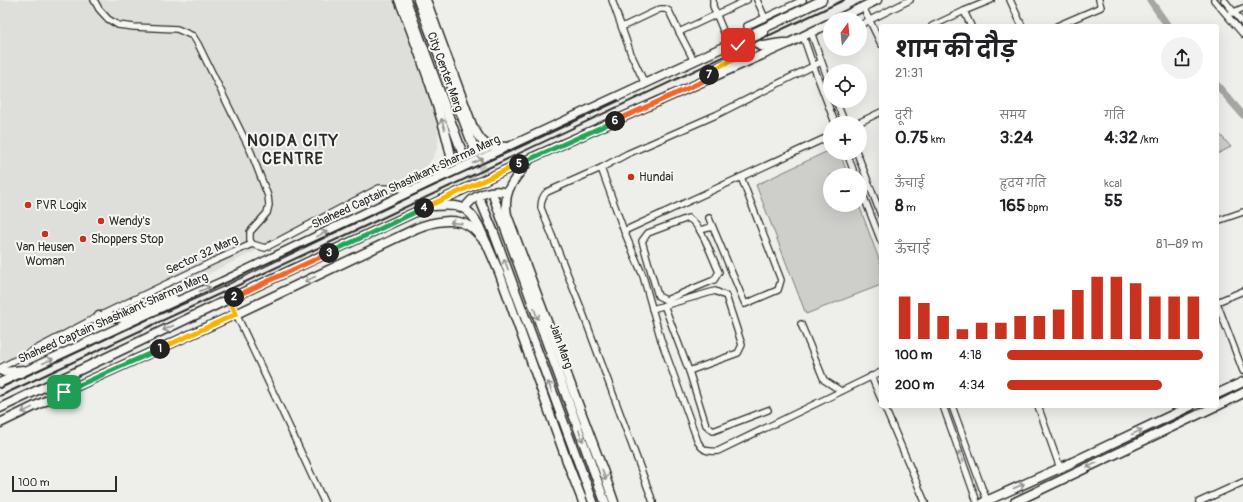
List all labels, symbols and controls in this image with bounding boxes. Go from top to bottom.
north arrow [823,12,867,56]
map controls [823,12,867,212]
pin [721,28,755,62]
street label: City Center Marg [424,30,466,114]
icon: check [727,34,749,56]
text: शाम की दौड़ [895,36,1016,64]
button: share [1161,37,1203,79]
button: locate [823,64,867,108]
pin: 7 [699,65,719,85]
text: 21:31 [895,65,923,81]
text: 7 [706,68,712,81]
text: दूरी [895,109,912,122]
text: समय [1000,109,1026,122]
text: गति [1104,109,1124,122]
pin: 6 [605,111,625,131]
text: 6 [612,114,618,127]
button: + [823,116,867,160]
one-way arrow [439,118,446,131]
text: 0.75 [895,127,929,148]
text: 3:24 [1000,127,1033,148]
text: 4:32 [1104,127,1138,148]
district label: NOIDA CITY CENTRE [247,131,339,169]
street label: Shaheed Captain Shashikant Sharma Marg [309,132,503,232]
text: km [929,133,945,146]
text: /km [1138,133,1158,146]
pin: 5 [509,154,529,174]
one-way arrow [472,157,484,164]
text: 5 [516,157,522,170]
button: − [823,168,867,212]
place label: Hundai [639,170,673,185]
marker: Hundai [626,172,636,182]
text: ऊँचाई [895,177,925,190]
text: हृदय गति [1000,177,1046,190]
text: kcal [1104,177,1122,190]
text: 55 [1104,190,1123,211]
text: 8 [895,195,904,216]
text: 165 [1000,195,1025,216]
place label: PVR Logix [36,198,87,213]
pin: 4 [414,198,434,218]
marker: PVR Logix [23,200,33,210]
text: 4 [421,201,427,214]
text: m [904,201,916,214]
text: bpm [1025,201,1048,214]
place label: Wendy's [109,214,151,229]
marker: Wendy's [96,216,106,226]
one-way arrow [450,219,463,227]
marker: Van Heusen Woman [40,229,50,239]
one-way arrow [316,230,328,237]
place label: Shoppers Stop [91,232,164,247]
street label: Sector 32 Marg [164,232,240,278]
marker: Shoppers Stop [78,234,88,244]
text: 81–89 m [1156,236,1203,252]
place label: Van Heusen Woman [16,240,75,269]
text: ऊँचाई [895,241,930,257]
pin: 3 [319,243,339,263]
text: 3 [326,246,332,259]
one-way arrow [501,259,509,271]
street label: Shaheed Captain Shashikant Sharma Marg [16,269,210,367]
one-way arrow [304,276,316,283]
one-way arrow [198,285,210,292]
pin: 2 [224,287,244,307]
text: 2 [231,290,237,303]
one-way arrow [533,307,541,319]
street label: Jain Marg [546,321,576,371]
one-way arrow [162,325,174,332]
pin: 1 [150,339,170,359]
text: 1 [158,342,162,355]
text: 100 m [895,347,932,363]
text: 4:18 [959,347,982,363]
one-way arrow [42,356,54,364]
pin [47,375,81,409]
text: 200 m [895,377,934,393]
text: 4:34 [959,377,985,393]
icon: arrive [53,381,75,403]
one-way arrow [546,381,554,393]
one-way arrow [21,407,33,414]
one-way arrow [1131,427,1143,435]
one-way arrow [578,429,585,442]
one-way arrow [956,450,964,462]
one-way arrow [1087,462,1099,469]
one-way arrow [601,468,609,480]
scale bar [12,474,117,493]
text: 100 m [18,476,49,489]
one-way arrow [1013,482,1025,489]

